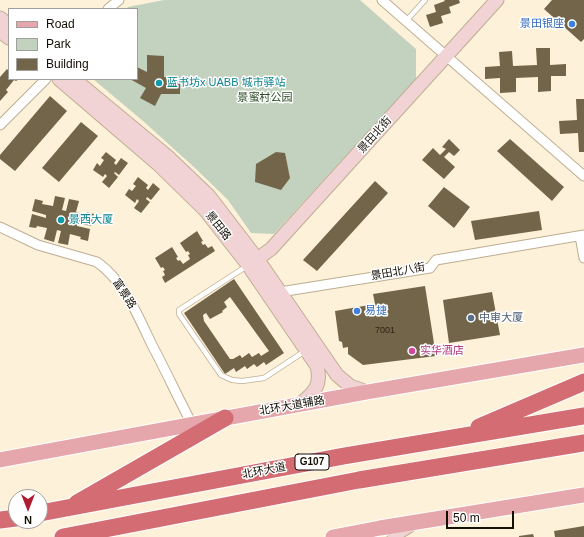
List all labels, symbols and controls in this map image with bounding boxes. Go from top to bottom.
legend [8,8,138,80]
text: Road [46,17,75,31]
place label: 景田银座 [520,17,564,31]
marker: 景田银座 [567,19,577,29]
text: Park [46,37,71,51]
text: Building [46,57,89,71]
place label: 蓝书坊x UABB 城市驿站 [167,76,286,90]
marker: 蓝书坊x UABB 城市驿站 [154,78,164,88]
park label: 景蜜村公园 [238,91,292,105]
street label: 景田北街 [355,114,395,156]
street label: 景田路 [202,209,234,243]
place label: 景西大厦 [69,213,113,227]
marker: 景西大厦 [56,215,66,225]
street label: 景田北八街 [370,261,426,283]
street label: 富景路 [109,277,139,311]
place label: 易捷 [365,304,387,318]
marker: 易捷 [352,306,362,316]
place label: 中审大厦 [479,311,523,325]
marker: 中审大厦 [466,313,476,323]
house number: 7001 [375,326,395,336]
place label: 实华酒店 [420,344,464,358]
marker: 实华酒店 [407,346,417,356]
street label: 北环大道辅路 [258,394,326,418]
road number: G107 [295,454,329,470]
street label: 北环大道 [241,460,287,482]
north arrow [8,489,48,529]
scale bar [448,503,516,529]
text: 50 m [453,511,480,525]
text: N [24,514,32,526]

